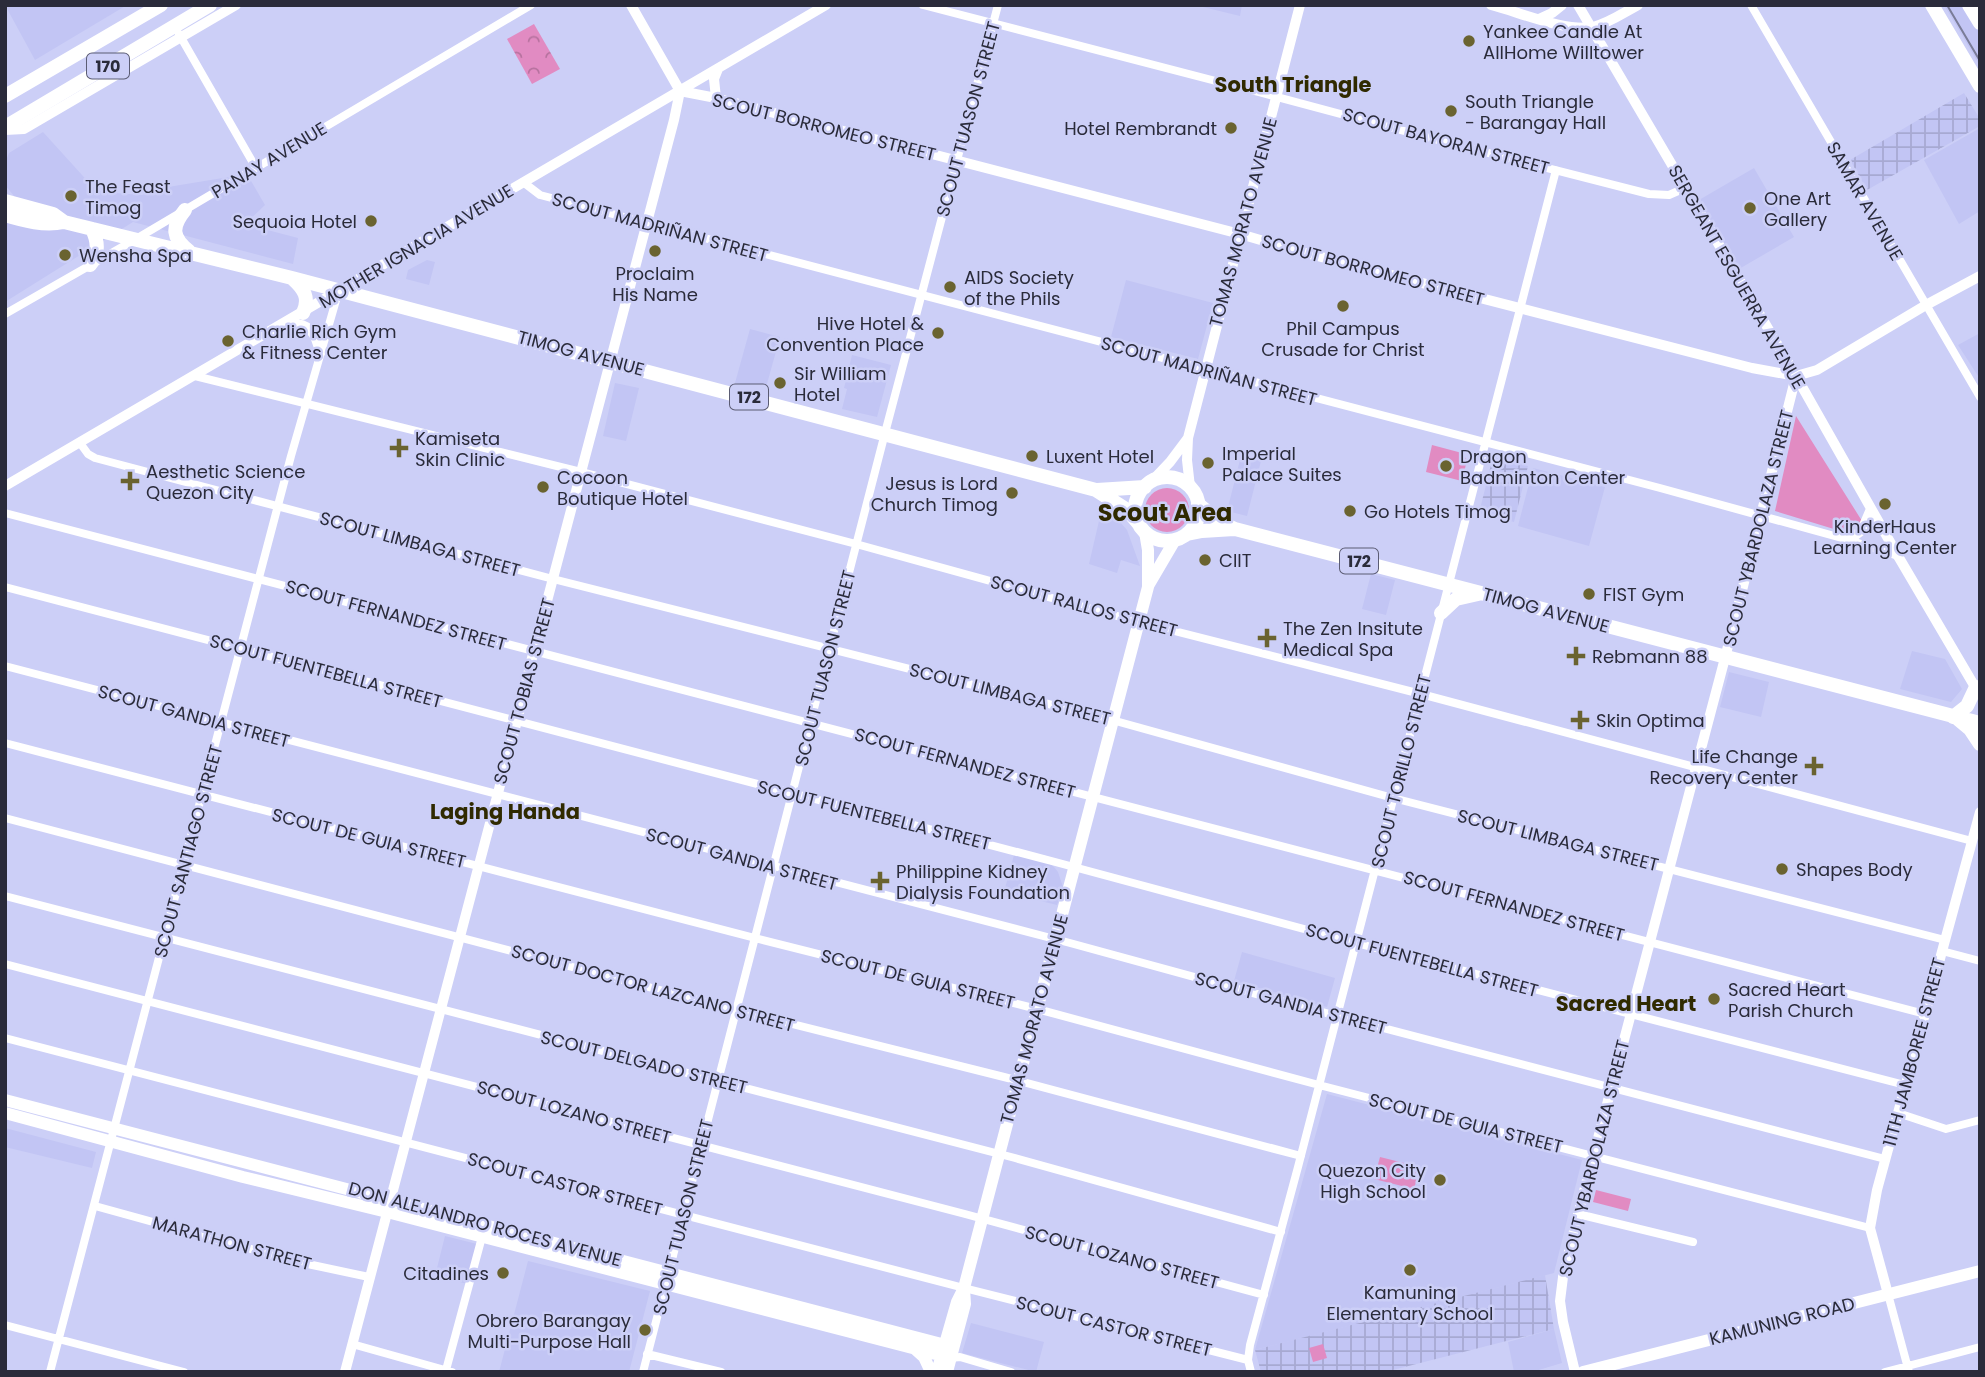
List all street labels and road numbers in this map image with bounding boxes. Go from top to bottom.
street label: SCOUT TUASON STREET [930,18,1006,219]
road number: 170 [87,54,129,78]
street label: SCOUT BORROMEO STREET [710,87,939,167]
street label: SCOUT BAYORAN STREET [1340,101,1552,181]
street label: TOMAS MORATO AVENUE [1203,115,1283,329]
street label: PANAY AVENUE [207,116,331,204]
street label: SAMAR AVENUE [1821,137,1909,265]
street label: SERGEANT ESGUERRA AVENUE [1662,160,1812,394]
street label: MOTHER IGNACIA AVENUE [314,178,518,314]
street label: SCOUT MADRIÑAN STREET [549,186,771,268]
street label: SCOUT BORROMEO STREET [1259,228,1487,312]
street label: TIMOG AVENUE [515,324,647,382]
street label: SCOUT MADRIÑAN STREET [1098,330,1320,412]
road number: 172 [730,384,768,410]
street label: SCOUT YBARDOLAZA STREET [1716,407,1800,649]
street label: SCOUT LIMBAGA STREET [317,505,523,583]
road number: 172 [1340,548,1378,574]
street label: SCOUT TUASON STREET [789,567,861,769]
street label: SCOUT RALLOS STREET [988,569,1181,643]
street label: SCOUT FERNANDEZ STREET [283,573,510,657]
street label: TIMOG AVENUE [1480,581,1612,639]
street label: SCOUT TOBIAS STREET [487,595,561,787]
street label: SCOUT FUENTEBELLA STREET [207,628,445,714]
street label: SCOUT LIMBAGA STREET [907,657,1113,731]
street label: SCOUT TORILLO STREET [1365,671,1437,870]
street label: SCOUT GANDIA STREET [95,678,293,754]
street label: SCOUT FERNANDEZ STREET [852,721,1079,805]
street label: SCOUT SANTIAGO STREET [148,742,229,960]
street label: SCOUT FUENTEBELLA STREET [755,774,994,856]
street label: SCOUT DE GUIA STREET [269,802,469,874]
street label: SCOUT LIMBAGA STREET [1455,803,1661,877]
street label: SCOUT GANDIA STREET [643,821,841,897]
street label: SCOUT FERNANDEZ STREET [1401,864,1628,948]
street label: TOMAS MORATO AVENUE [994,912,1074,1126]
street label: SCOUT FUENTEBELLA STREET [1303,917,1541,1003]
street label: SCOUT DOCTOR LAZCANO STREET [509,938,798,1038]
street label: SCOUT DE GUIA STREET [818,943,1018,1015]
street label: 11TH JAMBOREE STREET [1877,955,1951,1149]
street label: SCOUT GANDIA STREET [1192,965,1390,1041]
street label: SCOUT DELGADO STREET [538,1024,750,1100]
street label: SCOUT YBARDOLAZA STREET [1552,1037,1636,1279]
street label: SCOUT LOZANO STREET [474,1074,674,1150]
street label: SCOUT DE GUIA STREET [1366,1087,1566,1159]
street label: SCOUT TUASON STREET [647,1116,719,1318]
street label: SCOUT CASTOR STREET [465,1146,666,1222]
street label: DON ALEJANDRO ROCES AVENUE [346,1175,624,1273]
street label: MARATHON STREET [150,1210,315,1276]
street label: SCOUT LOZANO STREET [1022,1219,1222,1295]
street label: SCOUT CASTOR STREET [1013,1290,1215,1363]
street label: KAMUNING ROAD [1707,1291,1857,1351]

